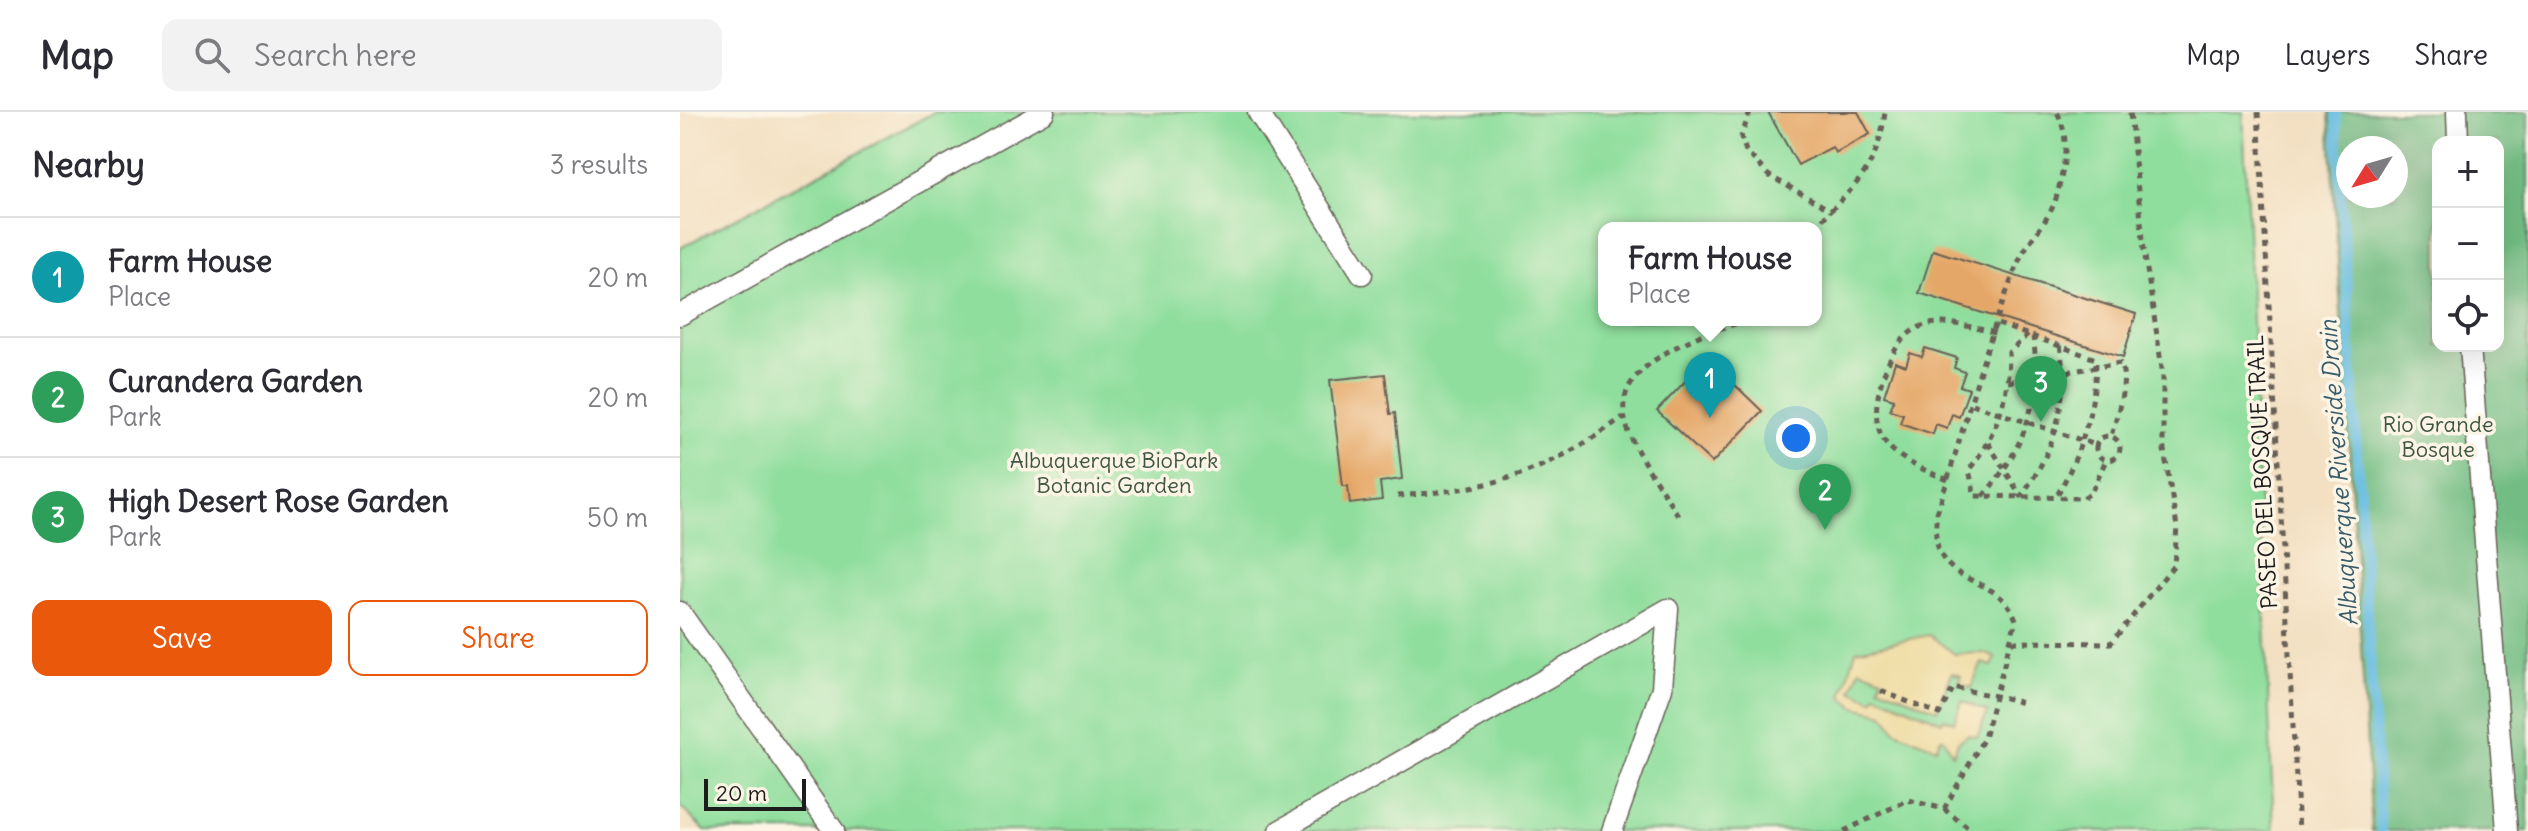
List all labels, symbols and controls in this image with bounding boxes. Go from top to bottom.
search box [162,19,722,91]
text: Map [40,32,114,79]
icon: search [190,33,234,77]
text: Search here [254,36,417,74]
text: Map [2186,37,2241,73]
text: Layers [2285,37,2371,73]
text: Share [2415,37,2488,73]
north arrow [2336,136,2408,208]
map controls [2432,136,2504,352]
button: + [2432,136,2504,208]
text: Nearby [32,143,145,186]
text: 3 results [550,148,648,181]
button: − [2432,208,2504,280]
popup [1598,222,1822,326]
text: Farm House [1628,239,1792,277]
text: Farm House [108,242,272,280]
text: 1 [53,261,63,294]
text: 20 m [588,261,648,294]
text: Place [1628,277,1691,310]
text: Place [108,280,171,313]
button: locate [2432,280,2504,352]
water label: Albuquerque Riverside Drain [2312,318,2364,627]
street label: PASEO DEL BOSQUE TRAIL [2241,334,2283,610]
pin: 1 [1684,352,1736,418]
pin: 3 [2015,356,2067,422]
text: Curandera Garden [108,362,363,400]
text: 2 [51,381,65,414]
text: 20 m [588,381,648,414]
text: Park [108,400,162,433]
park label: Rio Grande Bosque [2382,410,2494,463]
your location [1776,418,1816,458]
park label: Albuquerque BioPark Botanic Garden [1010,446,1218,499]
pin: 2 [1799,464,1851,530]
text: High Desert Rose Garden [108,482,449,520]
text: 3 [51,501,65,534]
text: 50 m [587,501,648,534]
text: Park [108,520,162,553]
button: Save [32,600,332,676]
button: Share [348,600,648,676]
scale bar [704,775,806,811]
text: 20 m [716,779,767,807]

